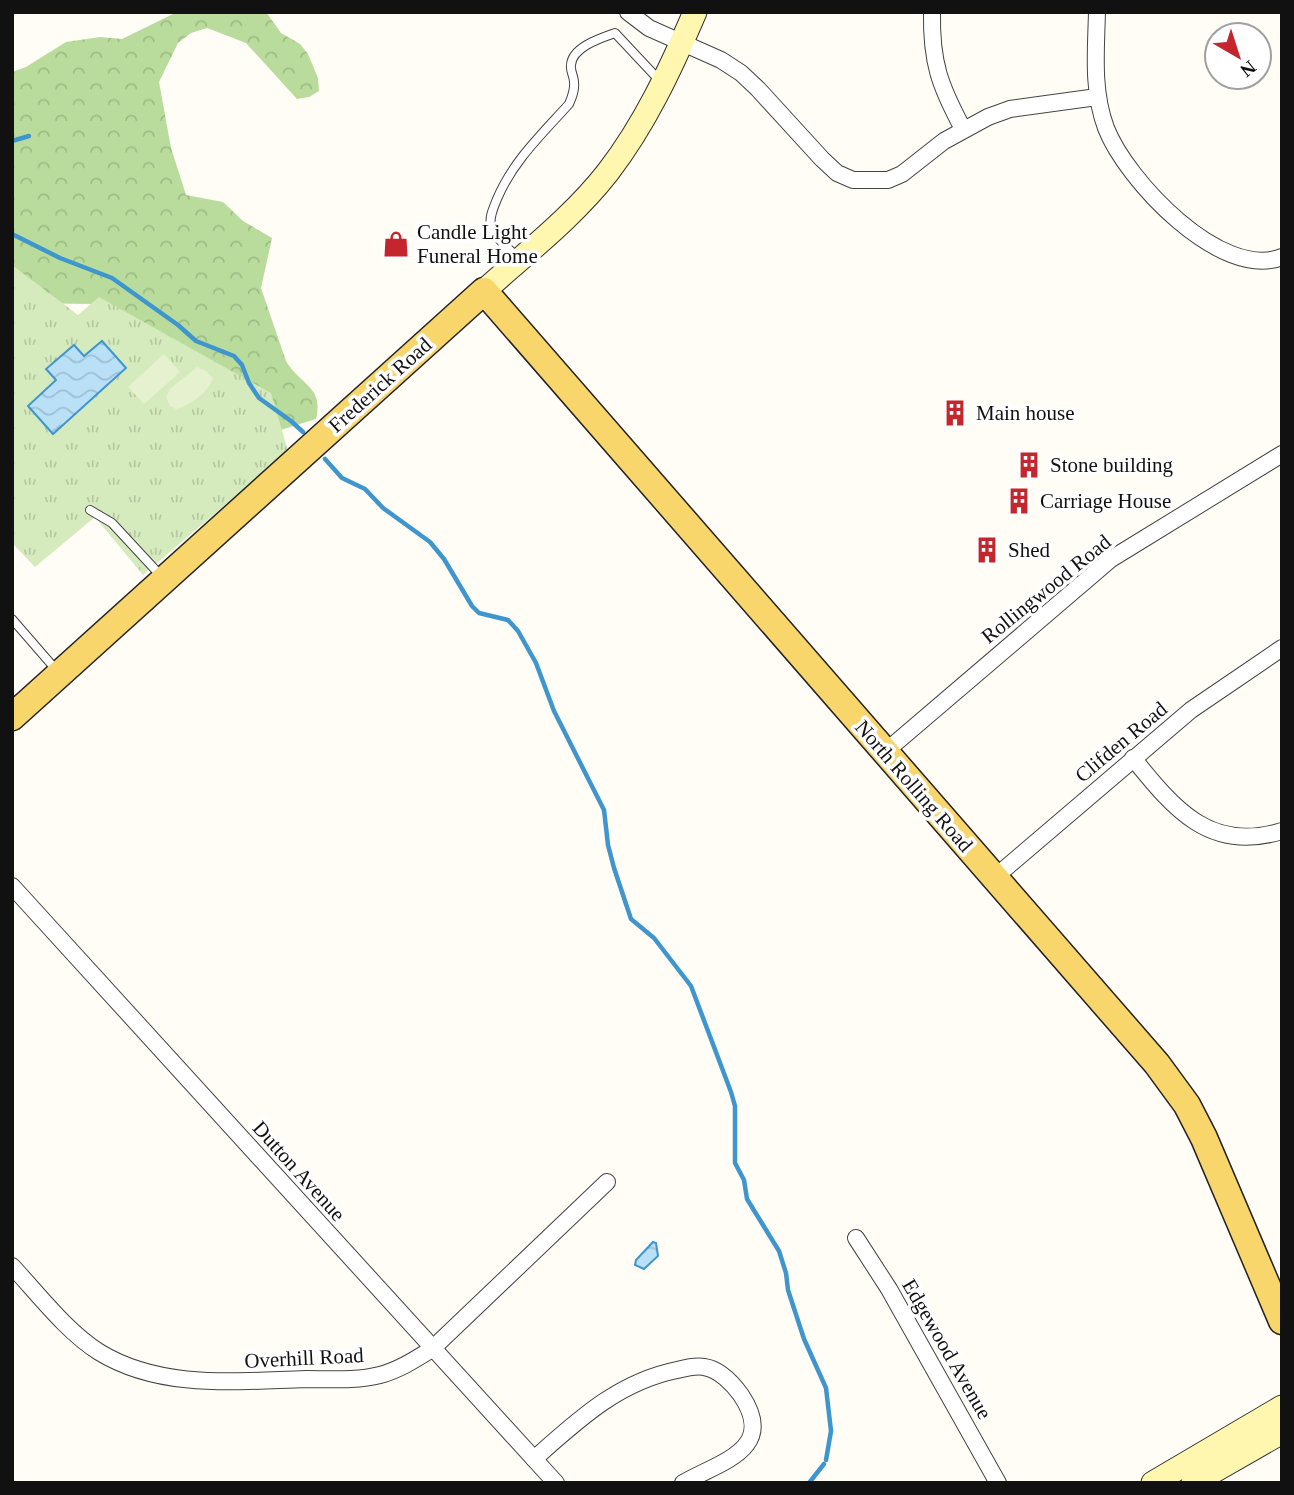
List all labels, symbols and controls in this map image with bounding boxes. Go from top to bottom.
north arrow [1203,21,1273,91]
text: N [1236,56,1260,81]
place label: Candle Light Funeral Home [417,220,538,268]
shop icon: Candle Light Funeral Home [381,229,411,259]
street label: Frederick Road [324,332,437,437]
building icon: Main house [940,398,970,428]
place label: Main house [976,401,1075,425]
building icon: Stone building [1014,450,1044,480]
place label: Stone building [1050,453,1174,477]
building icon: Carriage House [1004,486,1034,516]
place label: Carriage House [1040,489,1171,513]
street label: Rollingwood Road [977,529,1116,648]
building icon: Shed [972,535,1002,565]
place label: Shed [1008,538,1051,562]
street label: Clifden Road [1070,696,1172,787]
street label: North Rolling Road [850,715,978,857]
street label: Dutton Avenue [248,1116,350,1226]
street label: Edgewood Avenue [897,1275,997,1423]
street label: Overhill Road [244,1343,365,1373]

